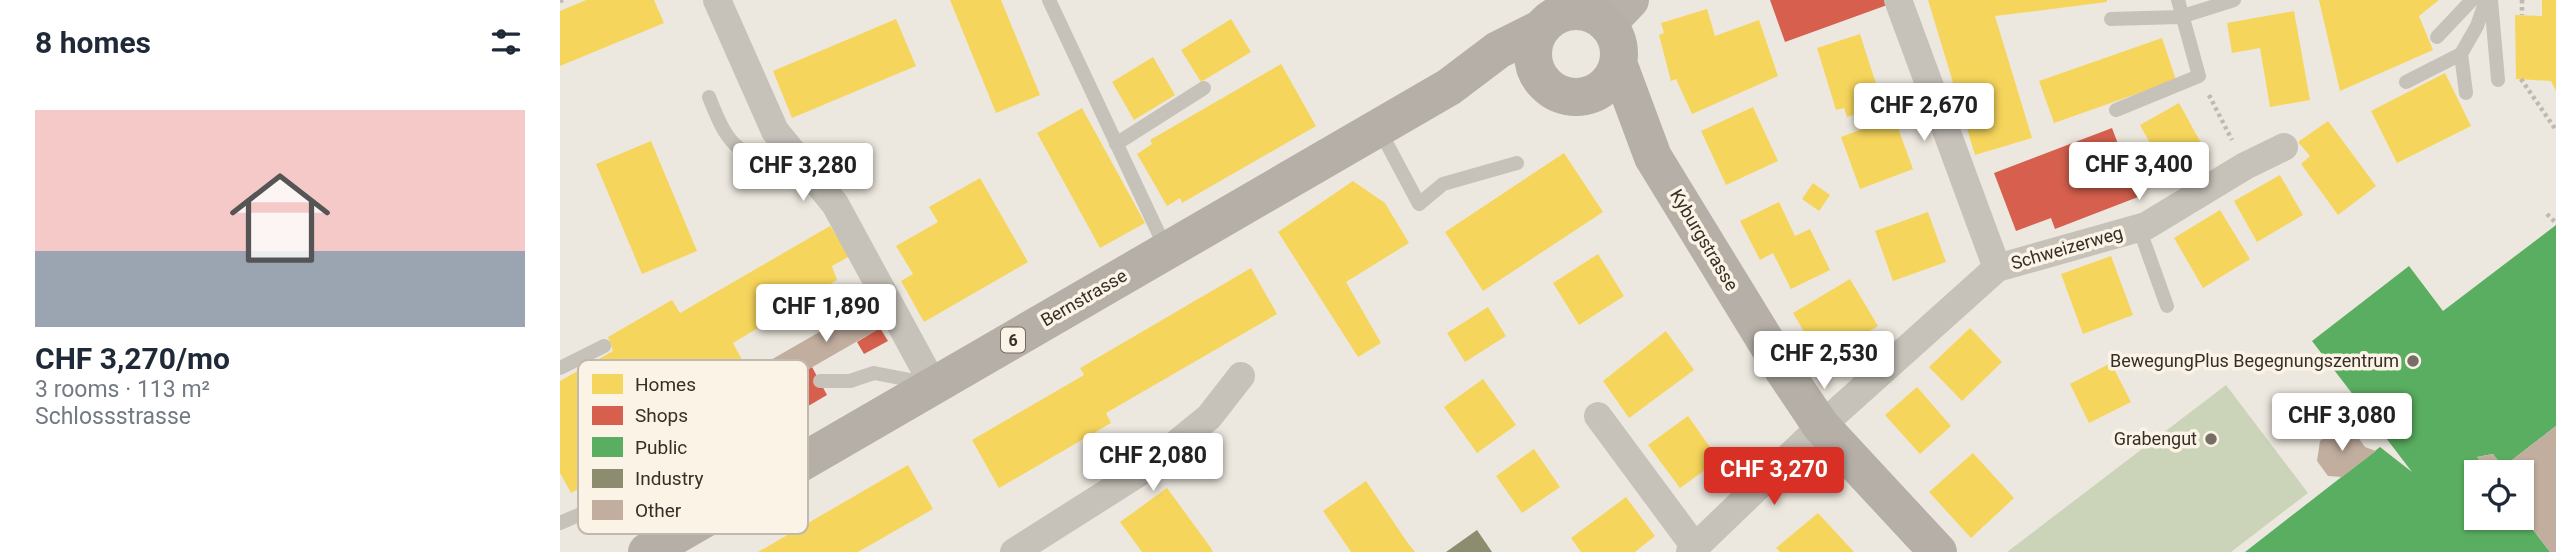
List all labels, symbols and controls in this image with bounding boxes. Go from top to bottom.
icon: filters [487,23,525,61]
text: 8 homes [35,25,151,60]
pin: CHF 2,670 [1844,83,2004,143]
text: CHF 2,670 [1870,92,1978,119]
pin: CHF 3,400 [2059,142,2219,202]
pin: CHF 3,280 [723,144,883,203]
text: CHF 3,400 [2085,151,2193,178]
text: CHF 3,280 [749,152,857,179]
icon: home [217,155,343,281]
street label: Kyburgstrasse [1666,185,1743,294]
street label: Schweizerweg [2009,222,2125,273]
street label: Bernstrasse [1037,265,1130,331]
pin: CHF 1,890 [746,284,906,344]
text: CHF 1,890 [772,293,880,320]
road number: 6 [1001,328,1025,352]
pin: CHF 2,530 [1744,332,1904,391]
text: CHF 2,530 [1770,340,1878,367]
text: CHF 3,270/mo [35,341,230,376]
place label: BewegungPlus Begegnungszentrum [2110,350,2399,371]
marker: BewegungPlus Begegnungszentrum [2405,353,2421,369]
legend [578,360,808,534]
text: Homes [635,373,696,396]
text: 3 rooms · 113 m² [35,376,210,403]
pin: CHF 3,080 [2262,393,2422,453]
text: CHF 3,080 [2288,402,2396,429]
text: Schlossstrasse [35,403,191,430]
text: Shops [635,404,688,427]
place label: Grabengut [2114,428,2197,449]
marker: Grabengut [2203,431,2219,447]
pin: CHF 2,080 [1073,434,1233,493]
text: Public [635,436,687,459]
text: CHF 2,080 [1099,442,1207,469]
pin: CHF 3,270 [1694,448,1854,507]
text: CHF 3,270 [1720,456,1828,483]
map controls [2464,460,2534,530]
button: locate [2464,460,2534,530]
text: Industry [635,467,703,490]
text: Other [635,499,682,522]

